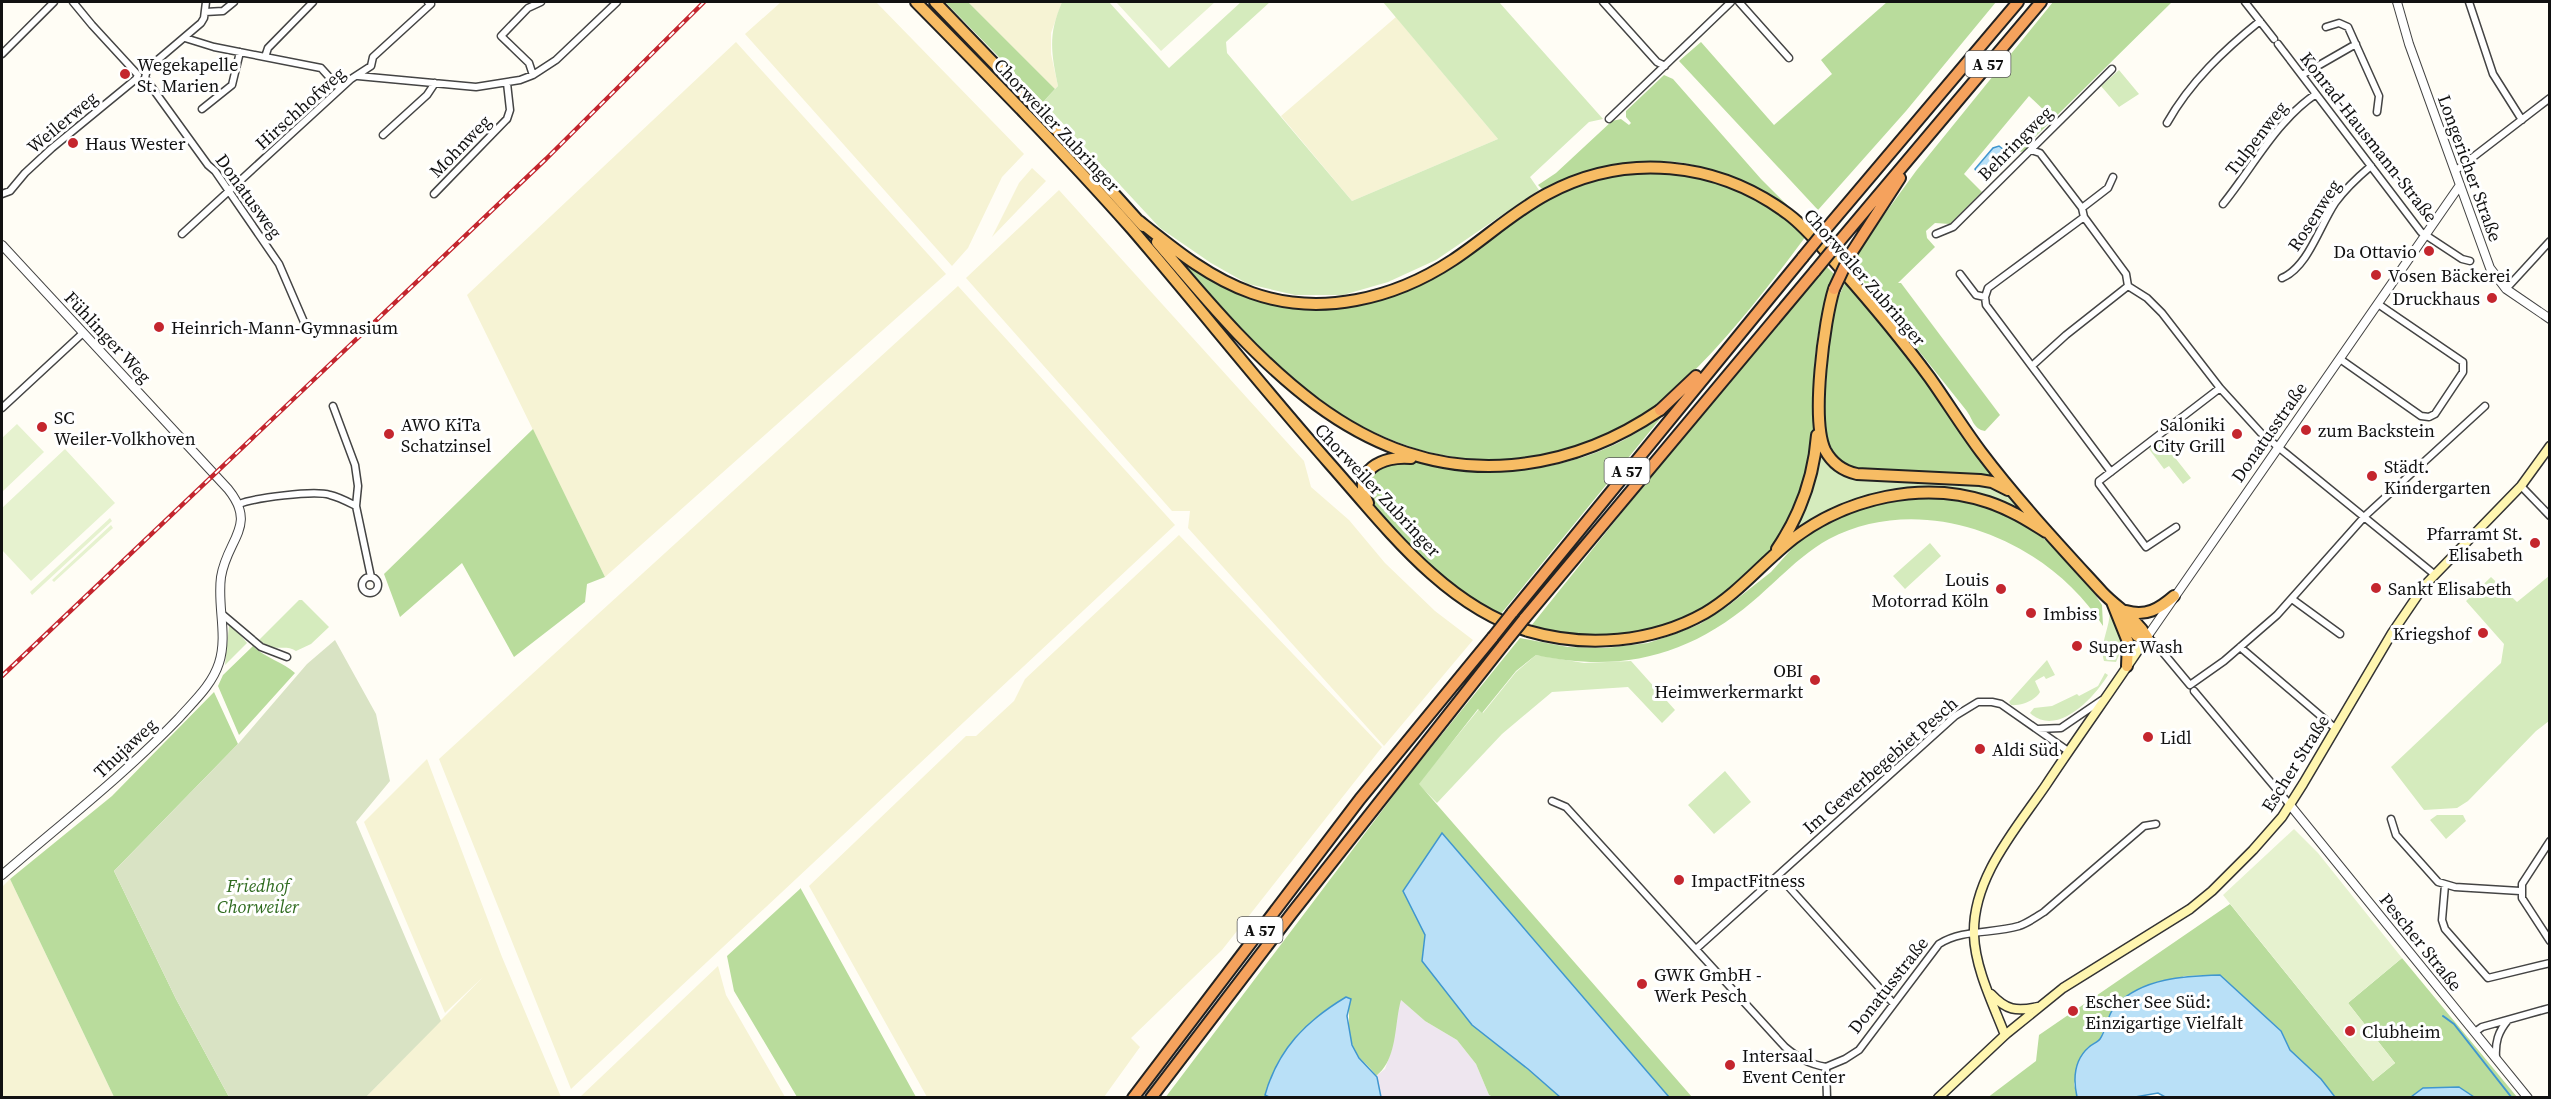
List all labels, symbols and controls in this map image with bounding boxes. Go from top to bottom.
street label: Konrad-Hausmann-Straße [2294,47,2444,227]
road number: A 57 [1966,51,2010,77]
place label: Wegekapelle St. Marien [137,52,238,98]
street label: Chorweiler Zubringer [988,53,1126,198]
street label: Hirschhofweg [250,61,350,155]
marker: Wegekapelle St. Marien [118,67,132,81]
street label: Weilerweg [21,85,103,159]
street label: Longericher Straße [2432,91,2508,245]
street label: Tulpenweg [2219,96,2293,180]
street label: Behringweg [1972,100,2058,186]
street label: Mohnweg [424,109,496,183]
place label: Haus Wester [85,131,186,156]
marker: Haus Wester [66,136,80,150]
street label: Donatusweg [210,149,288,243]
street label: Rosenweg [2282,174,2346,256]
street label: Chorweiler Zubringer [1798,203,1932,351]
place label: Da Ottavio [2333,239,2417,264]
marker: Da Ottavio [2422,244,2436,258]
place label: Vosen Bäckerei [2388,263,2511,288]
marker: Vosen Bäckerei [2369,268,2383,282]
street label: Fühlinger Weg [59,286,157,388]
place label: Druckhaus [2393,286,2480,311]
marker: Druckhaus [2485,291,2499,305]
place label: Heinrich-Mann-Gymnasium [171,315,398,340]
marker: Heinrich-Mann-Gymnasium [152,320,166,334]
street label: Donatusstraße [2225,377,2313,487]
place label: SC Weiler-Volkhoven [54,405,196,451]
place label: AWO KiTa Schatzinsel [401,412,491,458]
place label: Saloniki City Grill [2153,412,2225,458]
street label: Chorweiler Zubringer [1309,418,1447,563]
place label: zum Backstein [2318,418,2435,443]
marker: SC Weiler-Volkhoven [35,420,49,434]
marker: zum Backstein [2299,423,2313,437]
marker: AWO KiTa Schatzinsel [382,427,396,441]
marker: Saloniki City Grill [2230,427,2244,441]
place label: Städt. Kindergarten [2384,454,2491,500]
road number: A 57 [1604,458,1650,484]
marker: Städt. Kindergarten [2365,469,2379,483]
place label: Pfarramt St. Elisabeth [2426,521,2523,567]
marker: Pfarramt St. Elisabeth [2528,536,2542,550]
place label: Louis Motorrad Köln [1871,567,1989,613]
place label: Sankt Elisabeth [2388,576,2512,601]
marker: Sankt Elisabeth [2369,581,2383,595]
marker: Louis Motorrad Köln [1994,582,2008,596]
place label: Imbiss [2043,601,2097,626]
marker: Imbiss [2024,606,2038,620]
place label: Kriegshof [2393,621,2473,646]
marker: Kriegshof [2476,626,2490,640]
place label: Super Wash [2089,634,2183,659]
marker: Super Wash [2070,639,2084,653]
place label: OBI Heimwerkermarkt [1654,658,1803,704]
marker: OBI Heimwerkermarkt [1808,673,1822,687]
street label: Im Gewerbegebiet Pesch [1797,691,1963,839]
street label: Escher Straße [2255,710,2335,816]
street label: Thujaweg [88,712,162,784]
place label: Lidl [2160,725,2192,750]
marker: Lidl [2141,730,2155,744]
place label: Aldi Süd [1992,737,2059,762]
marker: Aldi Süd [1973,742,1987,756]
place label: ImpactFitness [1691,868,1805,893]
park label: Friedhof Chorweiler [217,873,300,919]
marker: ImpactFitness [1672,873,1686,887]
street label: Pescher Straße [2374,888,2468,996]
road number: A 57 [1238,917,1282,943]
street label: Donatusstraße [1842,931,1934,1039]
place label: GWK GmbH - Werk Pesch [1654,962,1762,1008]
marker: GWK GmbH - Werk Pesch [1635,977,1649,991]
place label: Escher See Süd: Einzigartige Vielfalt [2085,989,2243,1035]
marker: Escher See Süd: Einzigartige Vielfalt [2066,1004,2080,1018]
place label: Clubheim [2362,1019,2441,1044]
marker: Clubheim [2343,1024,2357,1038]
place label: Intersaal Event Center [1742,1043,1846,1089]
marker: Intersaal Event Center [1723,1058,1737,1072]

